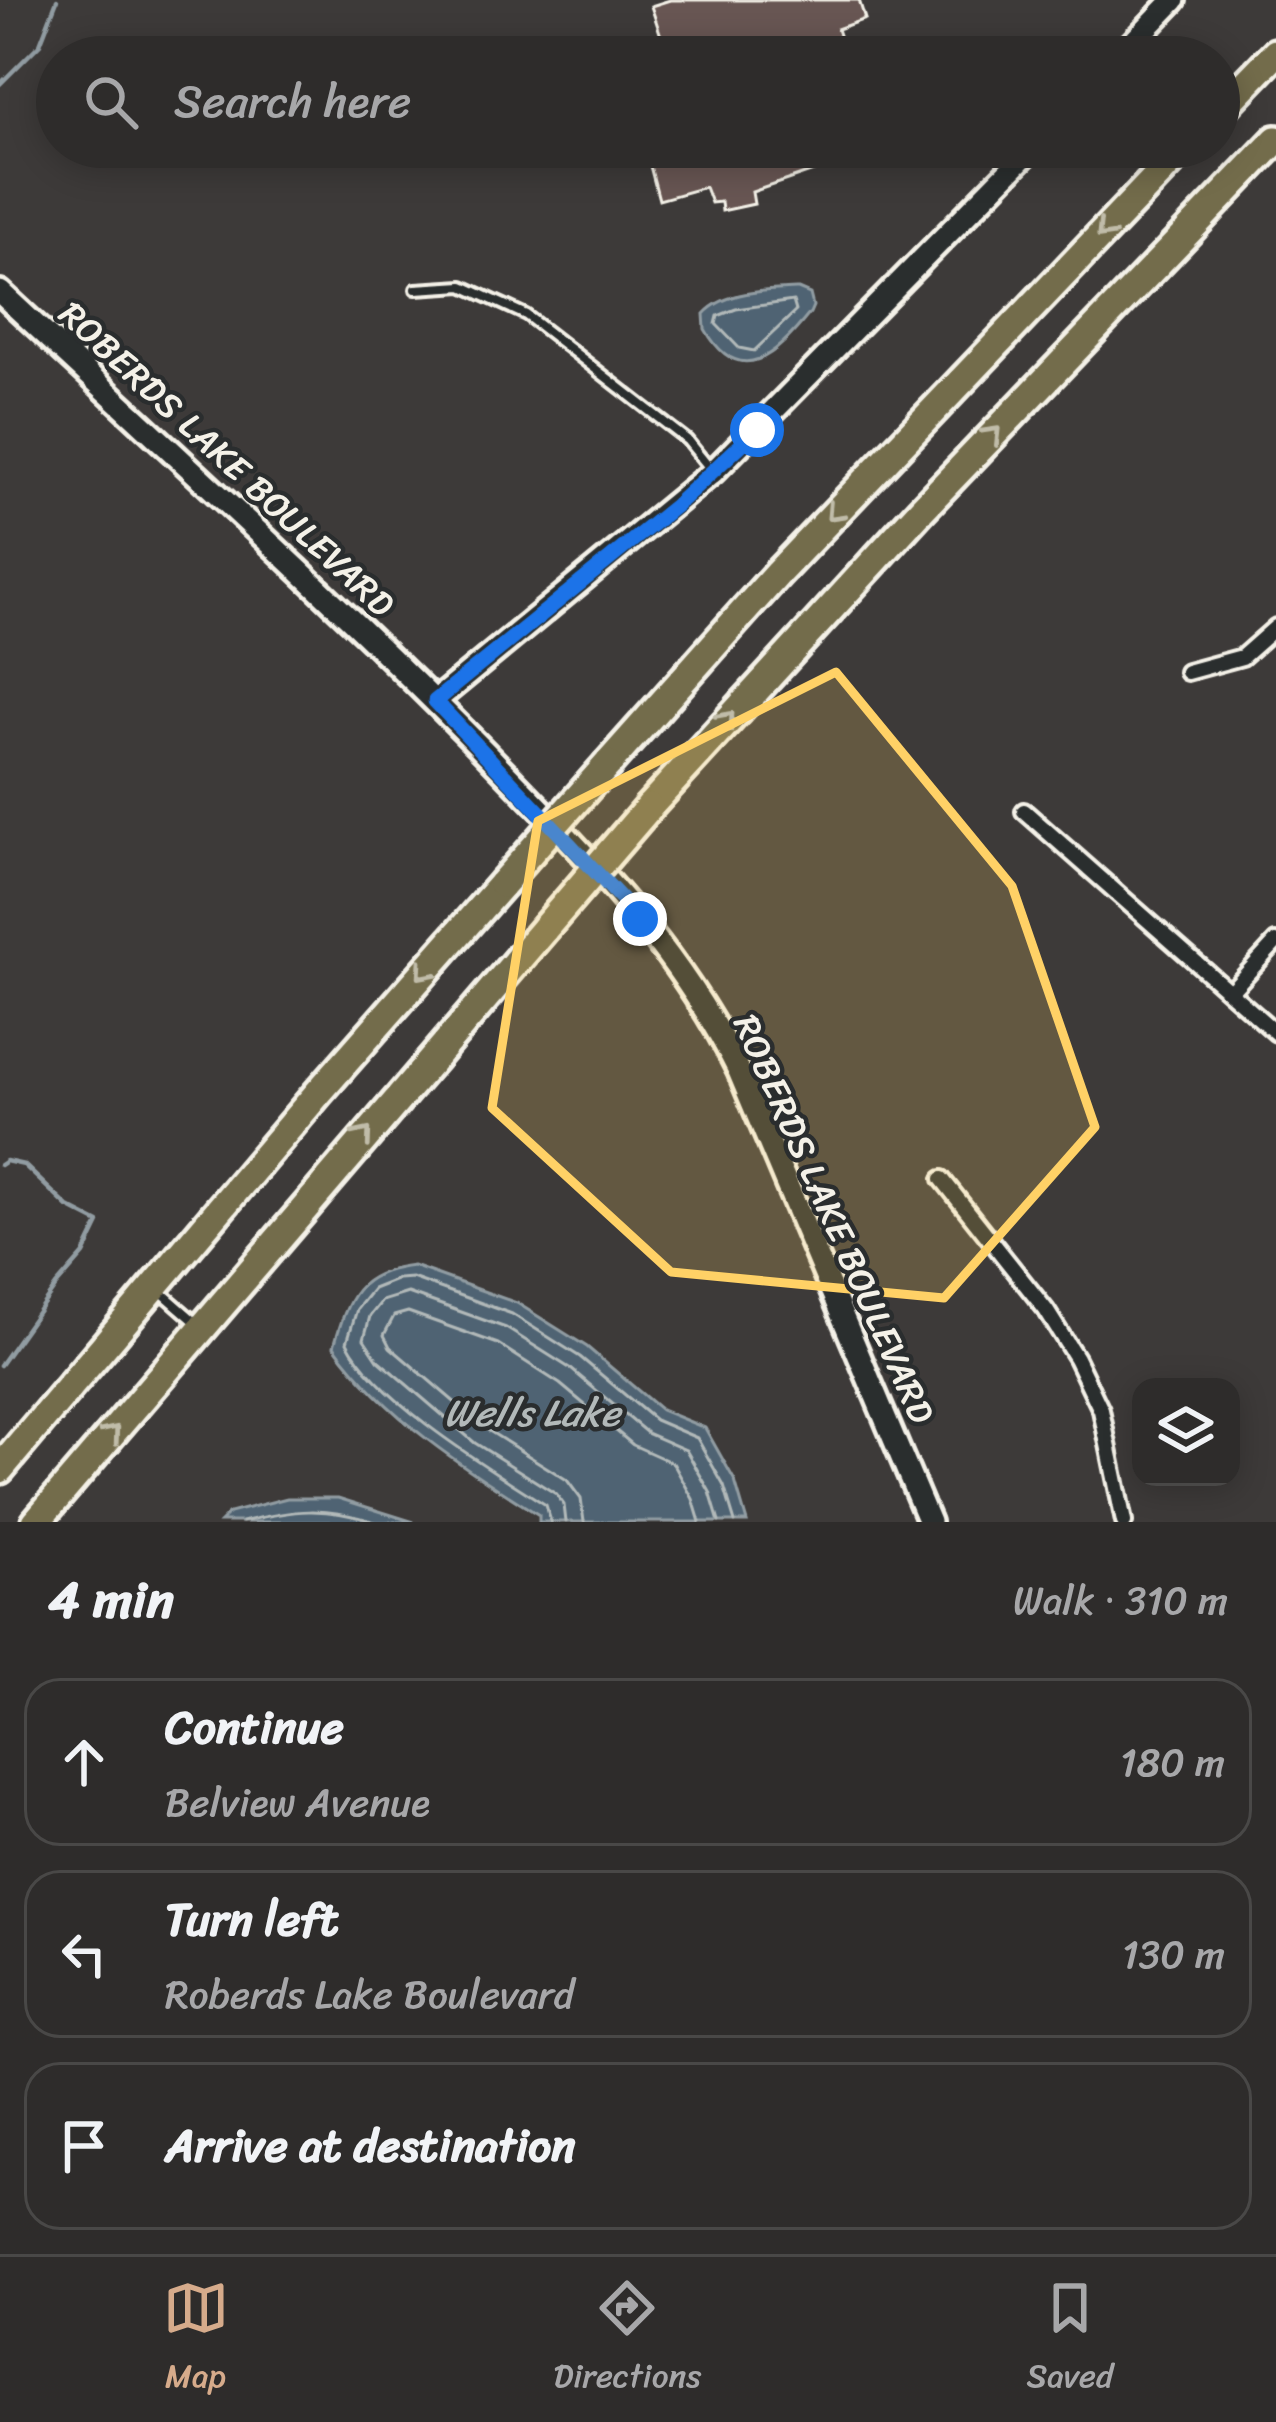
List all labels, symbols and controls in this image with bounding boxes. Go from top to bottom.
search box [36,36,1240,168]
text: Search here [174,62,411,142]
icon: search [78,69,144,135]
one-way arrow [1096,217,1118,239]
street label: ROBERDS LAKE BOULEVARD [43,285,411,633]
route start [730,403,784,457]
one-way arrow [979,426,1001,448]
one-way arrow [826,499,848,521]
one-way arrow [713,711,734,733]
route end [613,892,667,946]
one-way arrow [417,958,439,980]
street label: ROBERDS LAKE BOULEVARD [715,1004,953,1434]
one-way arrow [350,1127,372,1149]
water label: Wells Lake [444,1378,623,1447]
map controls [1132,1378,1240,1486]
button: layers [1132,1378,1240,1486]
one-way arrow [97,1425,119,1447]
text: 4 min [48,1555,174,1645]
text: Walk · 310 m [1013,1566,1228,1635]
text: Continue [165,1688,344,1768]
text: 180 m [1120,1728,1225,1797]
icon: ahead [51,1729,117,1795]
text: Belview Avenue [165,1768,430,1837]
text: Turn left [165,1880,338,1960]
text: 130 m [1122,1920,1225,1989]
icon: left [51,1921,117,1987]
text: Roberds Lake Boulevard [165,1960,574,2029]
text: Arrive at destination [165,2106,575,2186]
icon: arrive [51,2113,117,2179]
tab: Map [163,2275,229,2405]
tab: Directions [554,2275,701,2405]
tab: Saved [1026,2275,1113,2405]

